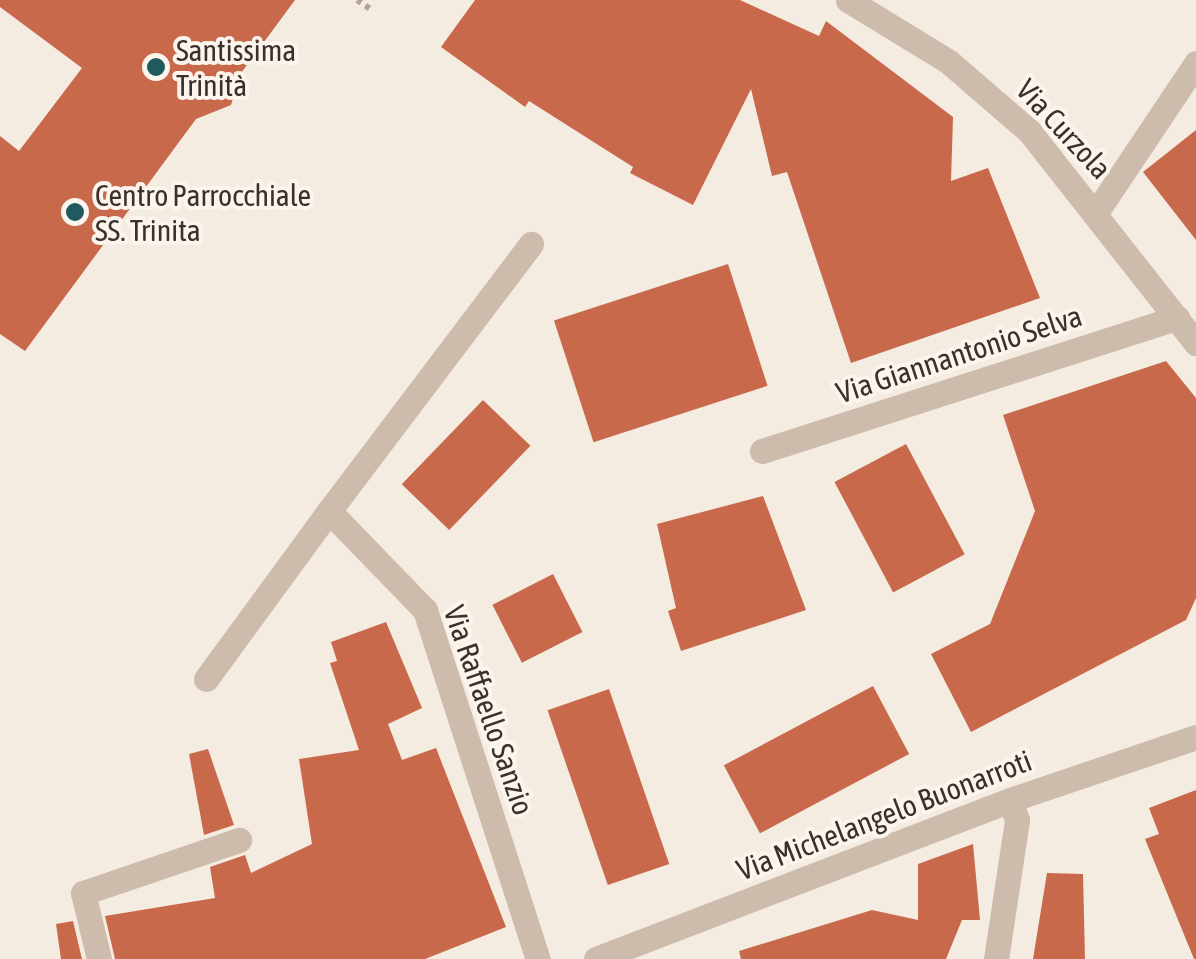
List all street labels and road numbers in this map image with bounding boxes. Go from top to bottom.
street label: Via Curzola [1009,72,1119,186]
street label: Via Giannantonio Selva [832,297,1086,411]
street label: Via Raffaello Sanzio [436,601,542,819]
street label: Via Michelangelo Buonarroti [732,742,1036,888]

